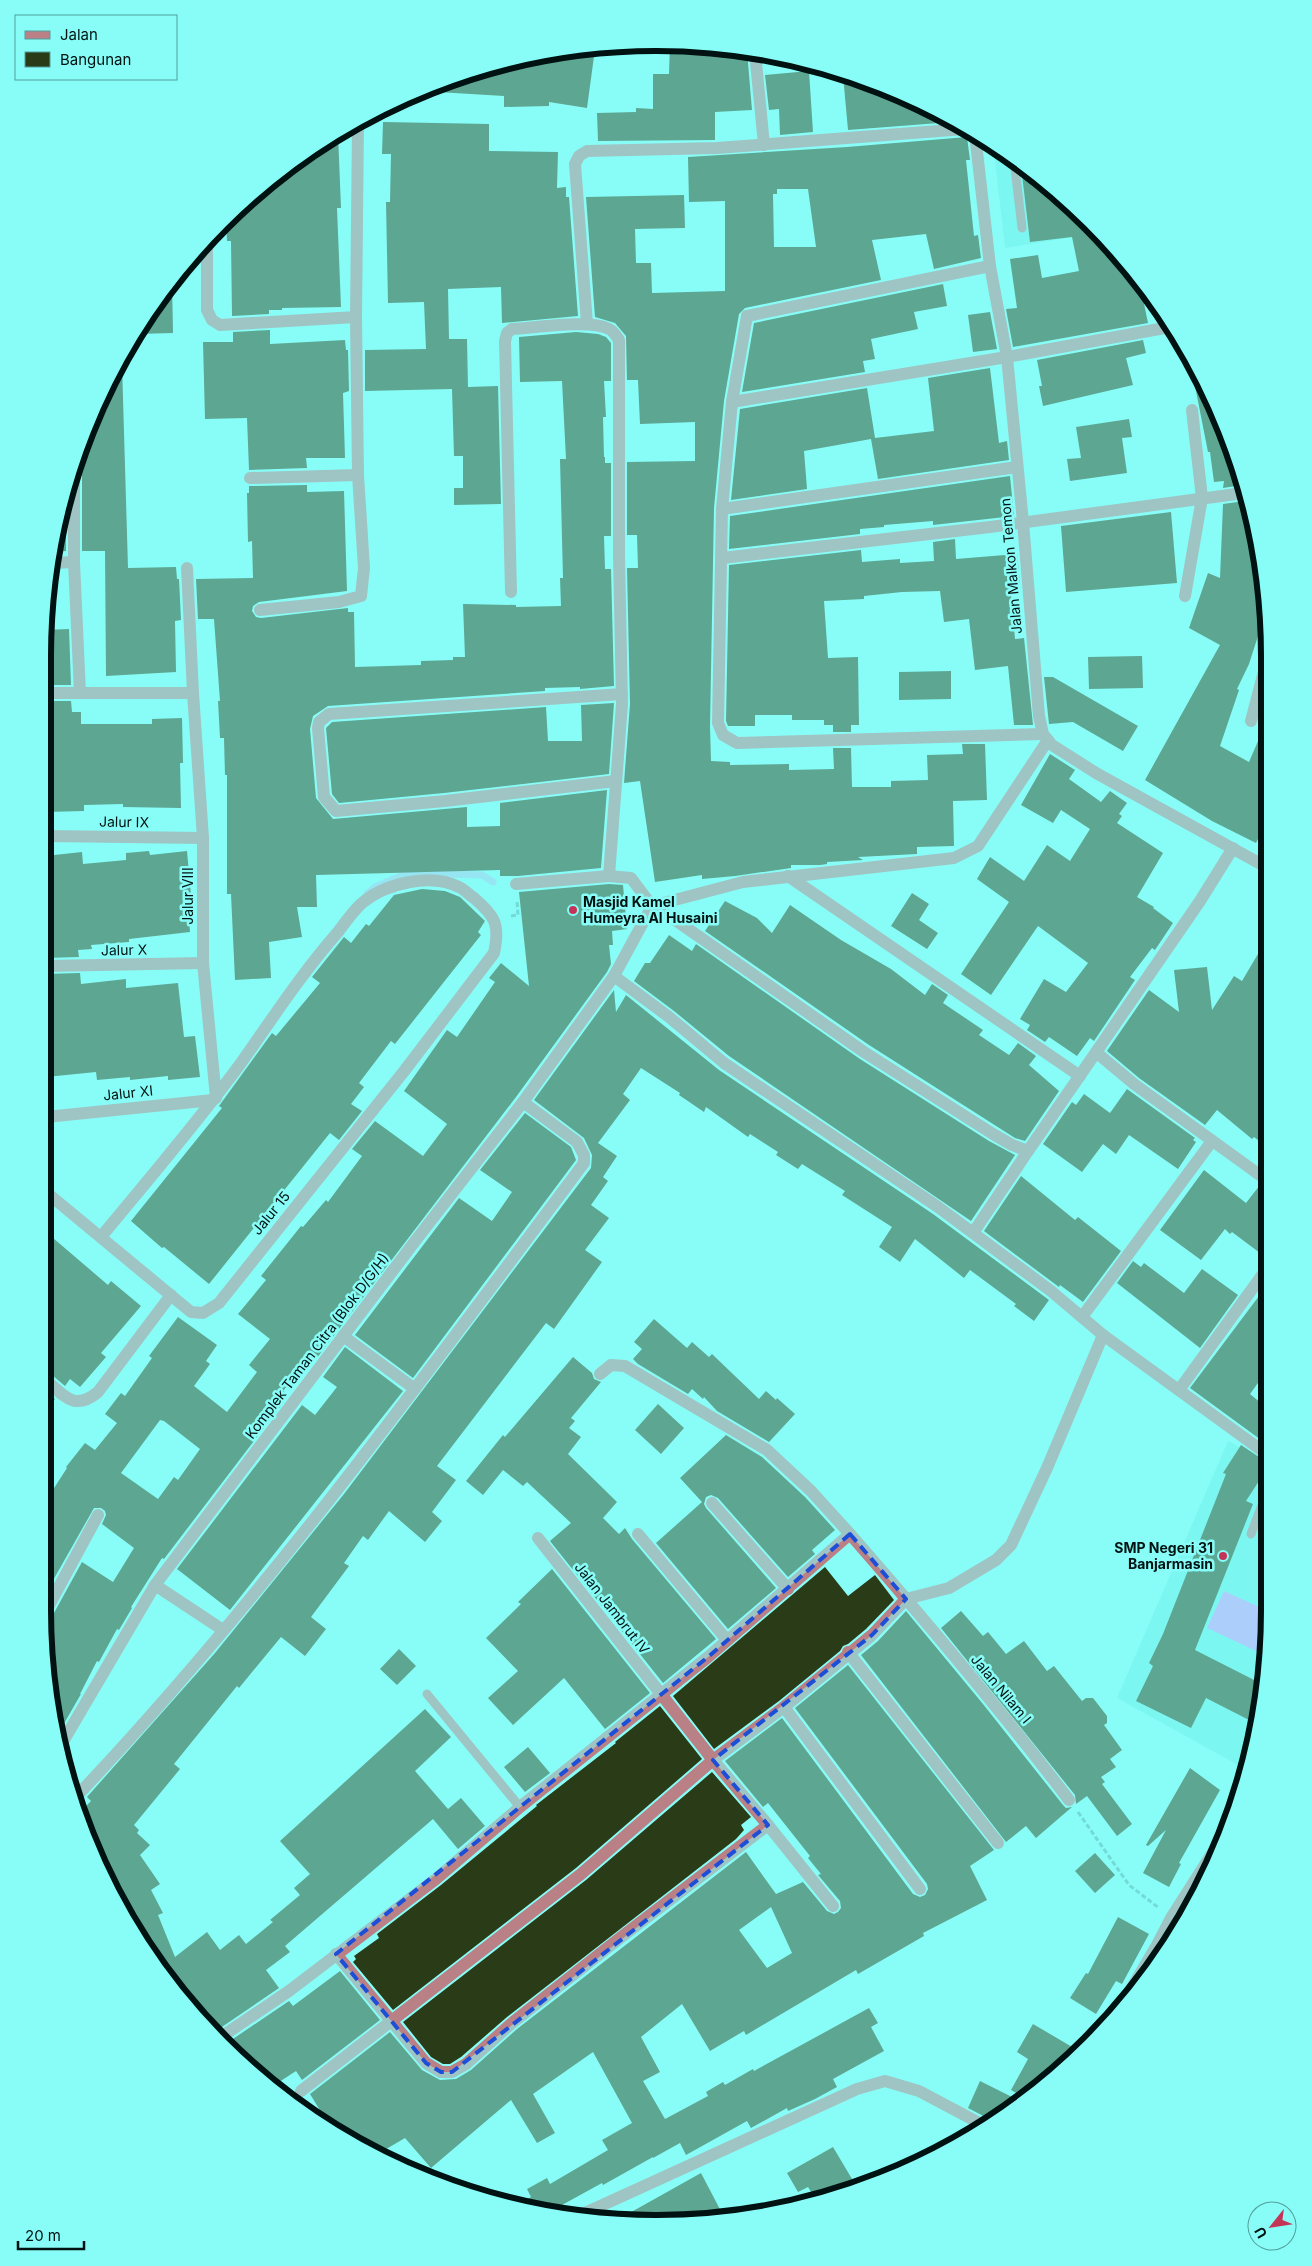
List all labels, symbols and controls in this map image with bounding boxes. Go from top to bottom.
legend [15,15,178,80]
text: Jalan [60,25,98,44]
text: Bangunan [60,50,131,69]
street label: Jalan Malkon Temon [996,497,1025,635]
street label: Jalur IX [99,813,150,830]
street label: Jalur VIII [179,867,196,925]
place label: Masjid Kamel Humeyra Al Husaini [583,893,718,926]
marker: Masjid Kamel Humeyra Al Husaini [567,904,579,916]
street label: Jalur X [101,941,148,958]
street label: Jalur XI [102,1081,154,1104]
street label: Jalur 15 [248,1188,293,1238]
street label: Komplek Taman Citra (Blok D/G/H) [241,1250,392,1442]
place label: SMP Negeri 31 Banjarmasin [1114,1539,1213,1572]
marker: SMP Negeri 31 Banjarmasin [1217,1550,1229,1562]
street label: Jalan Jambrut IV [571,1559,654,1657]
street label: Jalan Nilam I [968,1651,1035,1726]
north arrow [1247,2201,1297,2251]
scale bar [18,2218,84,2250]
text: U [1250,2224,1270,2241]
text: 20 m [25,2226,61,2245]

